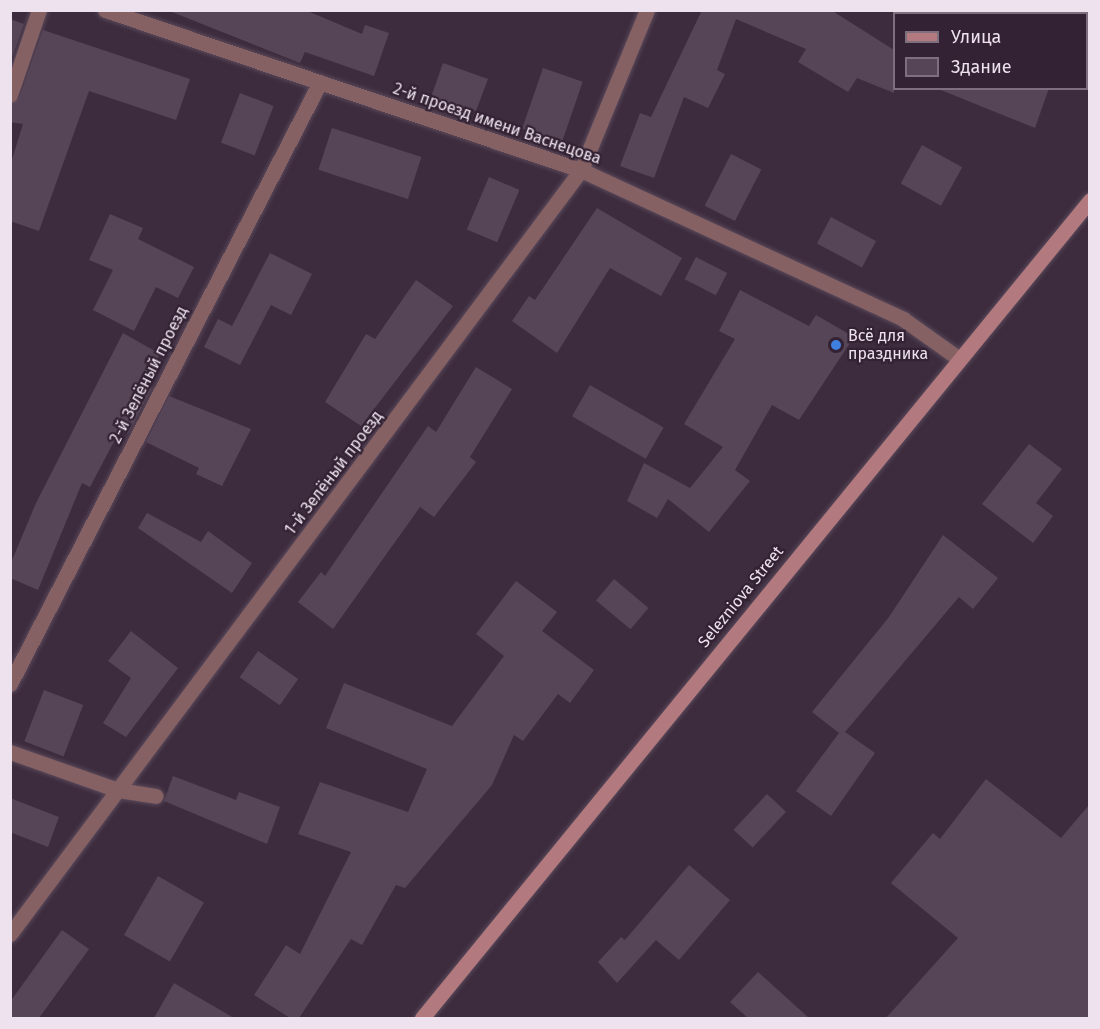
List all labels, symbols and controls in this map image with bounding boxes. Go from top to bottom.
legend [893,12,1088,90]
text: Улица [951,26,1001,48]
text: Здание [951,56,1012,78]
street label: 2-й проезд имени Васнецова [391,79,603,169]
street label: 2-й Зелёный проезд [106,303,192,447]
place label: Всё для праздника [848,326,928,364]
marker: Всё для праздника [829,338,843,352]
street label: 1-й Зелёный проезд [281,407,387,539]
street label: Selezniova Street [694,542,788,652]

